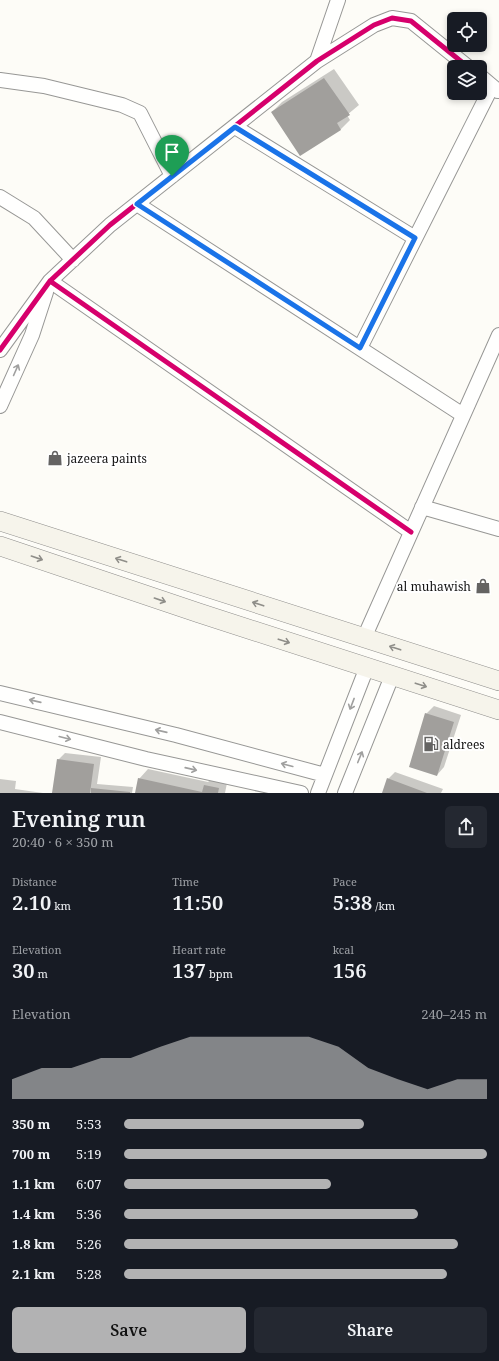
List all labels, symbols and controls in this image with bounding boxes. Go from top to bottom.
map controls [447,12,487,100]
button: locate [447,12,487,52]
button: layers [447,60,487,100]
pin [155,135,189,176]
icon: arrive [161,141,183,163]
one-way arrow [13,364,20,376]
shop icon: jazeera paints [46,449,64,467]
place label: jazeera paints [66,450,147,467]
one-way arrow [31,555,43,563]
one-way arrow [114,556,127,563]
shop icon: al muhawish [474,577,492,595]
place label: al muhawish [397,578,471,595]
one-way arrow [153,597,166,604]
one-way arrow [252,600,265,607]
one-way arrow [277,638,290,645]
one-way arrow [389,644,402,651]
one-way arrow [414,682,427,689]
one-way arrow [29,697,42,705]
one-way arrow [348,697,356,709]
one-way arrow [155,727,168,734]
one-way arrow [58,735,71,743]
fuel station icon: aldrees [422,735,440,753]
place label: aldrees [443,736,485,753]
one-way arrow [356,751,364,763]
one-way arrow [281,761,294,768]
one-way arrow [185,765,198,773]
text: Evening run [12,803,146,833]
button: share [445,806,487,848]
text: 20:40 · 6 × 350 m [12,833,114,851]
text: Distance [12,874,57,889]
text: Time [172,874,199,889]
text: Pace [333,874,357,889]
text: 2.10 [12,889,51,916]
text: 11:50 [172,889,223,916]
text: 5:38 [333,889,372,916]
text: km [51,898,71,913]
text: /km [372,898,395,913]
text: Elevation [12,942,62,957]
text: Heart rate [172,942,226,957]
text: kcal [333,942,354,957]
text: 30 [12,957,35,984]
text: 137 [172,957,206,984]
text: 156 [333,957,366,984]
text: m [35,966,48,981]
text: bpm [206,966,233,981]
text: Elevation [12,1005,71,1023]
text: 240–245 m [421,1005,487,1023]
text: 350 m [12,1115,50,1133]
text: 5:53 [76,1115,102,1133]
text: 700 m [12,1145,50,1163]
text: 5:19 [76,1145,102,1163]
text: 1.1 km [12,1175,55,1193]
text: 6:07 [76,1175,102,1193]
text: 1.4 km [12,1205,55,1223]
text: 5:36 [76,1205,102,1223]
text: 1.8 km [12,1235,55,1253]
text: 5:26 [76,1235,102,1253]
text: 2.1 km [12,1265,55,1283]
text: 5:28 [76,1265,102,1283]
button: Save [12,1307,246,1353]
button: Share [254,1307,487,1353]

